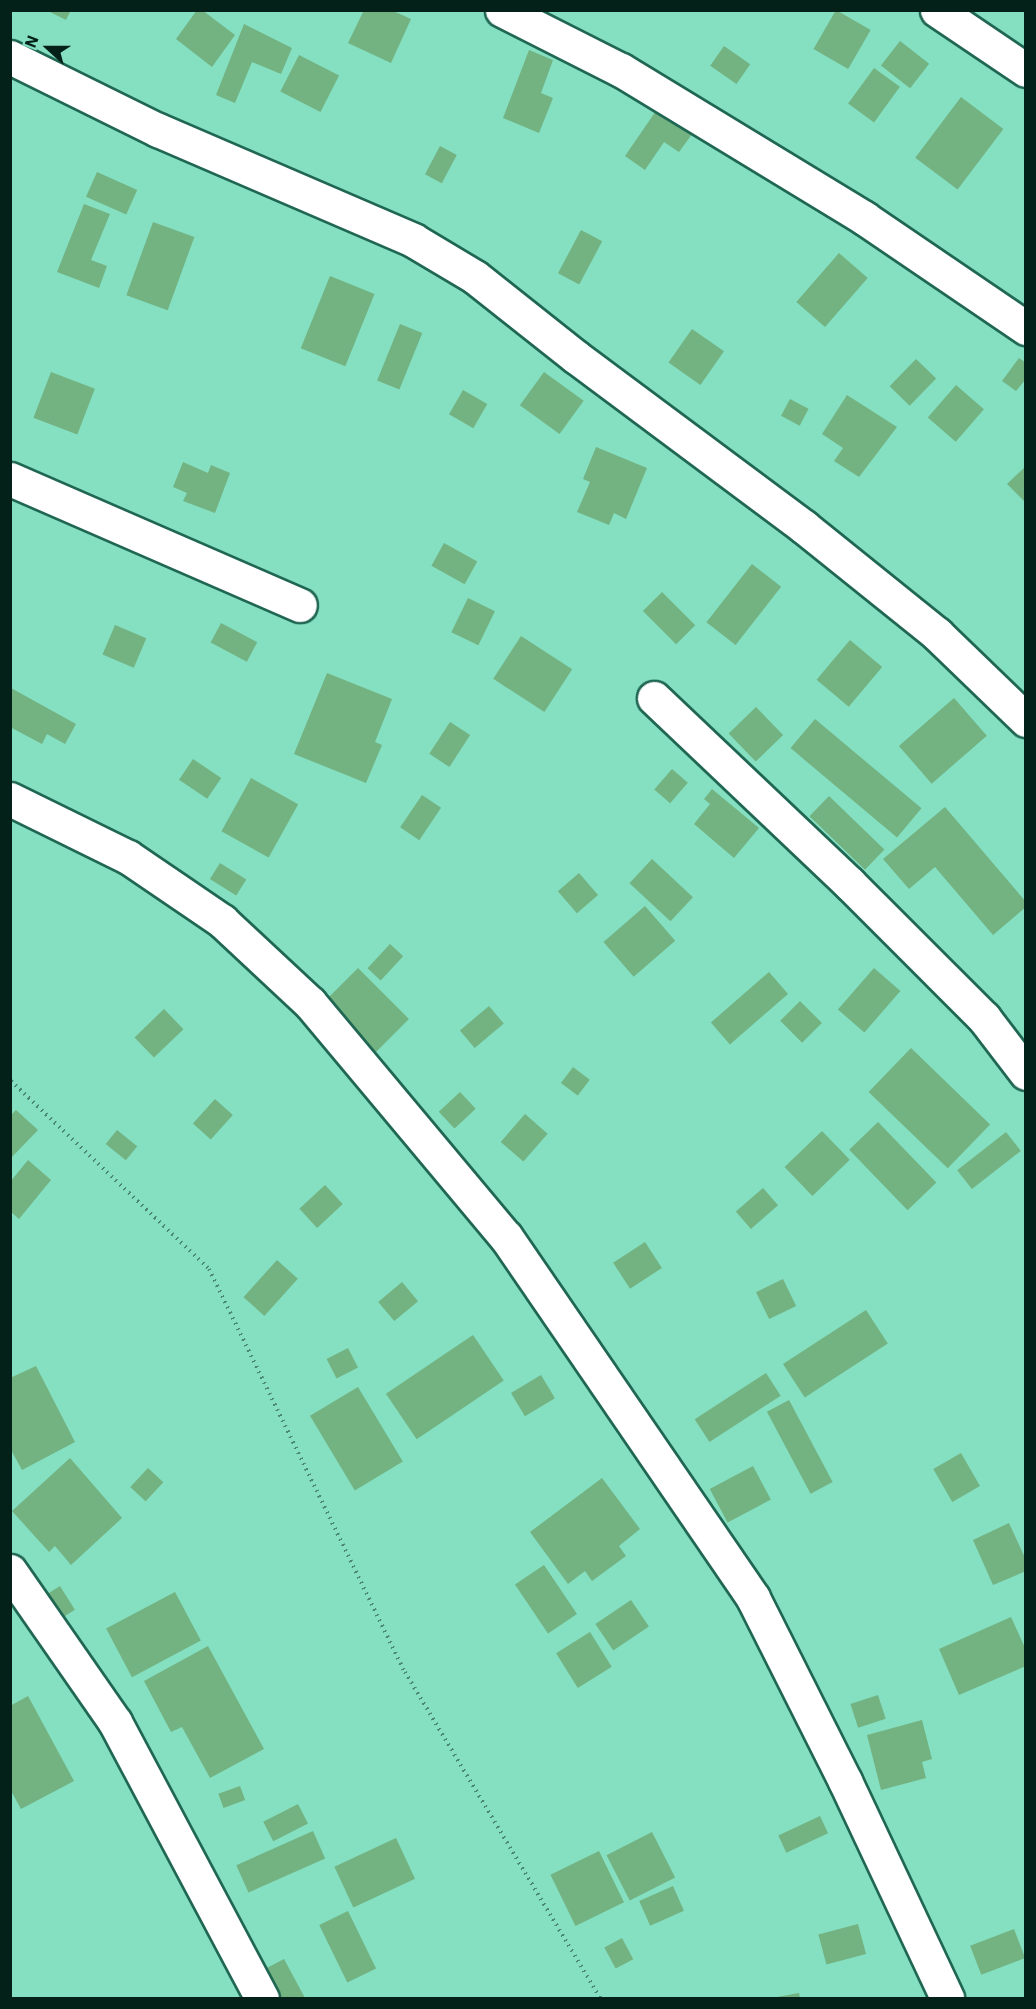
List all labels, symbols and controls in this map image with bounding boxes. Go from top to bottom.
north arrow [18,18,78,78]
text: N [20,33,43,51]

